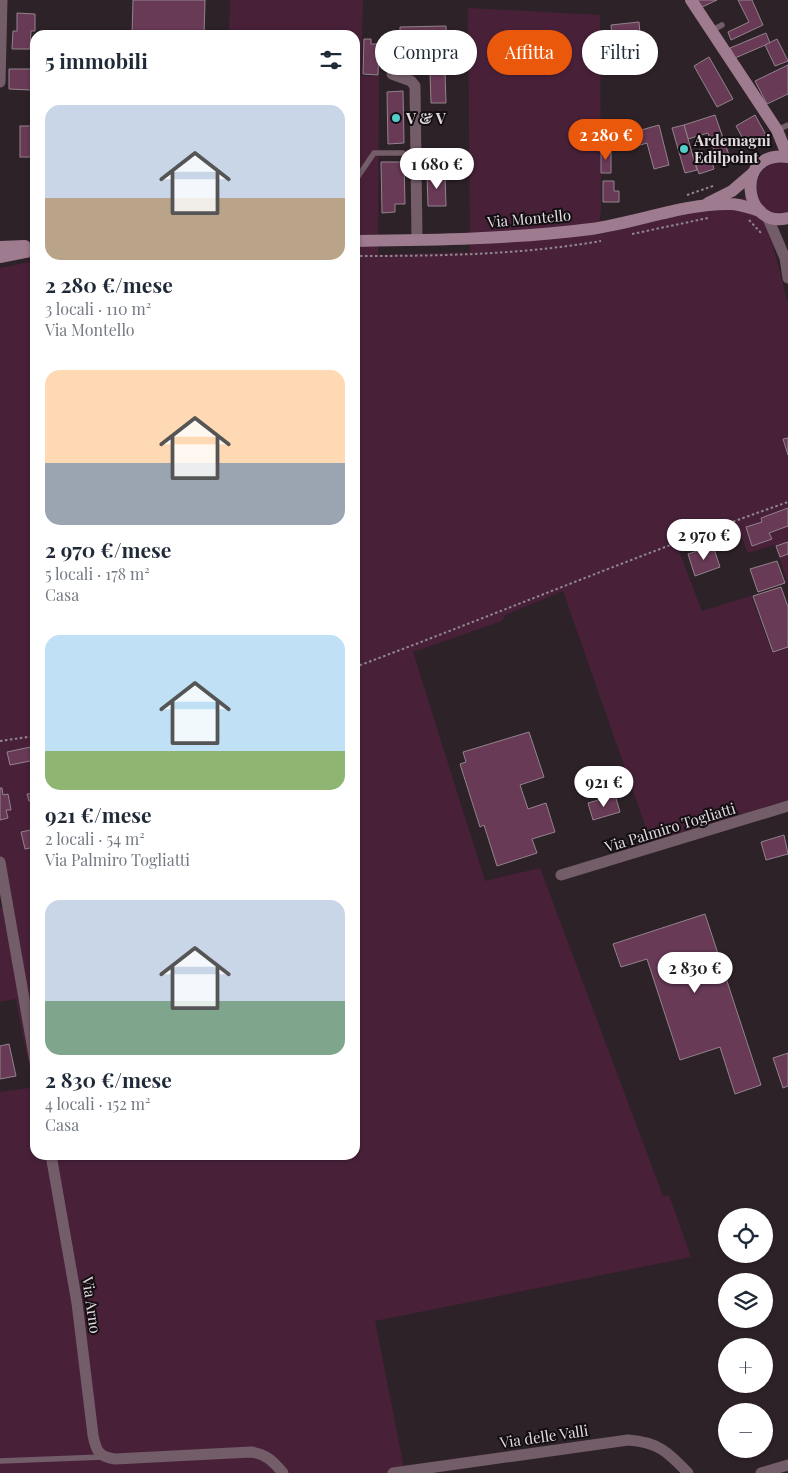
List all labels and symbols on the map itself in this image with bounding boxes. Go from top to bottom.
place label: V & V [405,108,447,128]
marker: V & V [390,112,402,124]
pin: 2 280 € [560,119,652,161]
place label: Ardemagni Edilpoint [693,130,771,167]
marker: Ardemagni Edilpoint [678,143,690,155]
pin: 1 680 € [391,148,483,190]
street label: Via Montello [485,204,572,232]
pin: 2 970 € [658,518,750,561]
pin: 921 € [569,766,639,808]
street label: Via Palmiro Togliatti [601,797,739,857]
pin: 2 830 € [649,952,741,994]
street label: Via Arno [78,1274,106,1335]
street label: Via delle Valli [498,1420,590,1452]

